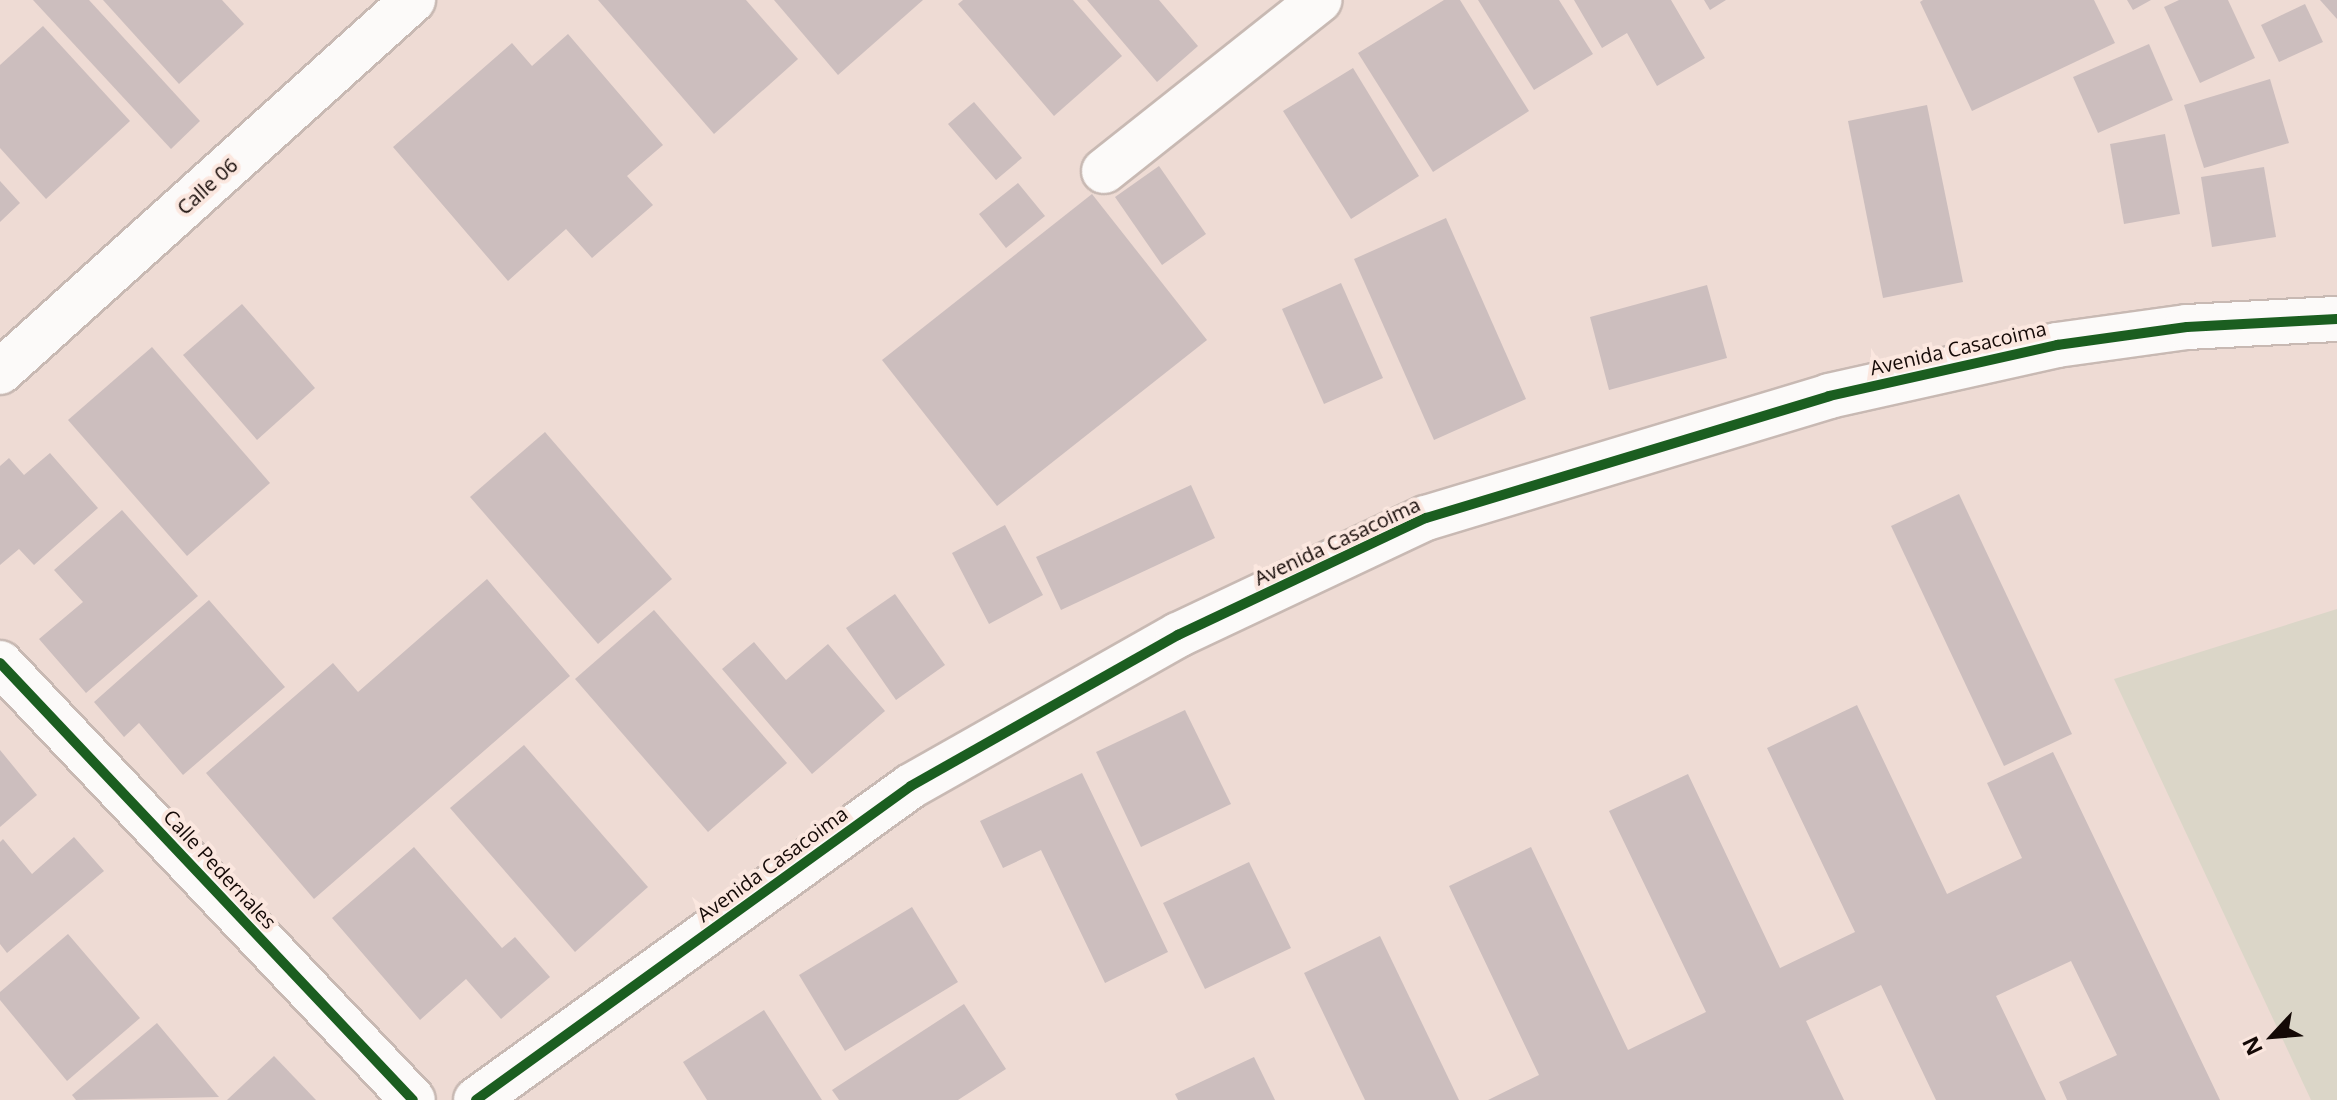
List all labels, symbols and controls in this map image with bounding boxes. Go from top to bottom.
street label: Calle 06 [172,153,242,219]
street label: Avenida Casacoima [1867,316,2049,380]
street label: Avenida Casacoima [1250,492,1424,590]
street label: Avenida Casacoima [692,801,852,927]
street label: Calle Pedernales [159,804,281,934]
north arrow [2233,996,2313,1076]
text: N [2234,1032,2269,1061]

